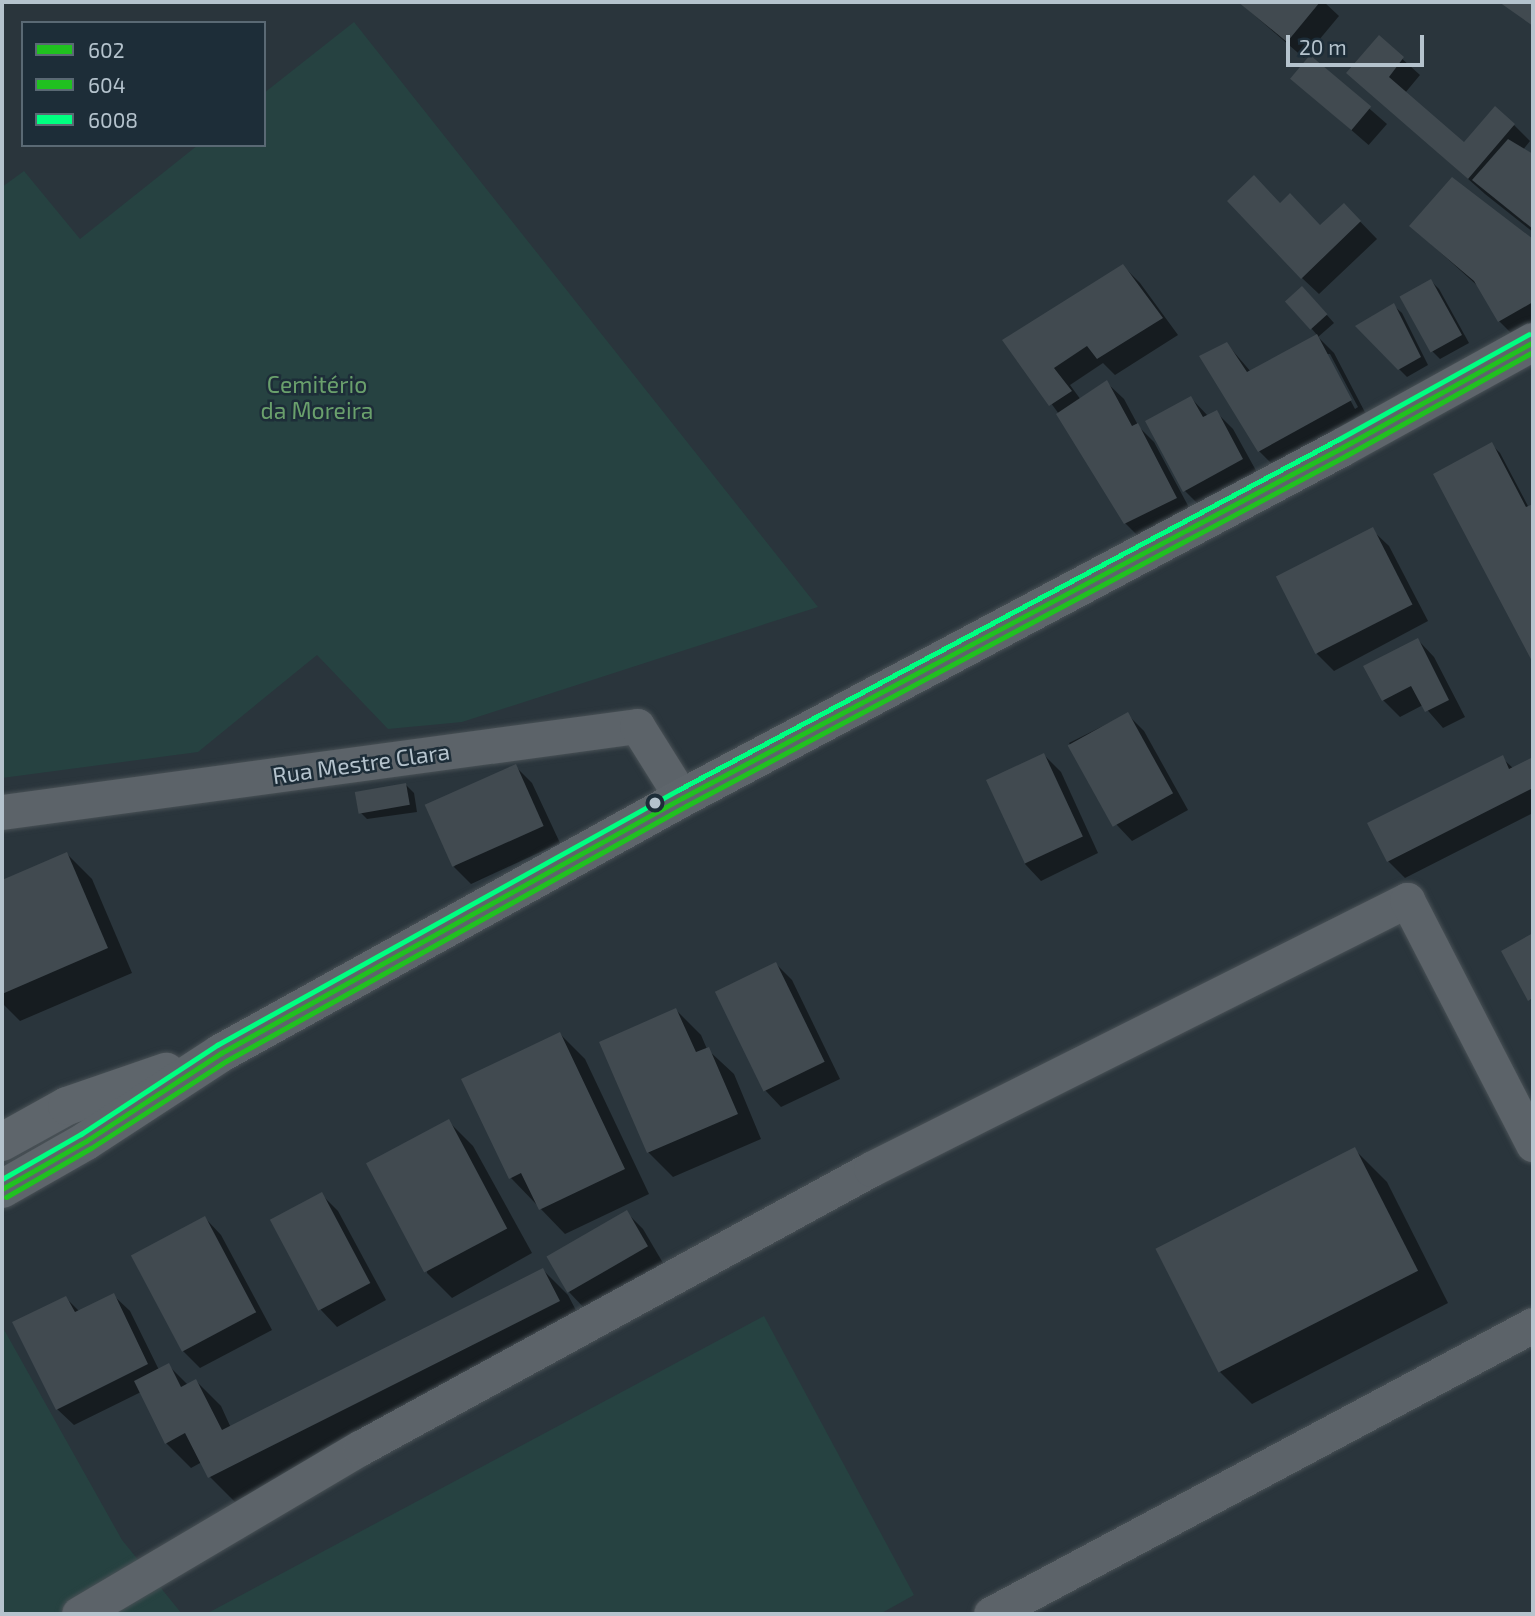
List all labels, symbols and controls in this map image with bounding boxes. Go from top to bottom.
legend [21,21,266,147]
scale bar [1290,21,1428,65]
text: 20 m [1299,34,1347,59]
text: 602 [88,37,124,62]
text: 604 [88,72,126,97]
text: 6008 [88,107,138,132]
park label: Cemitério da Moreira [261,370,373,424]
street label: Rua Mestre Clara [271,737,451,789]
unlabelled marker [648,796,662,810]

